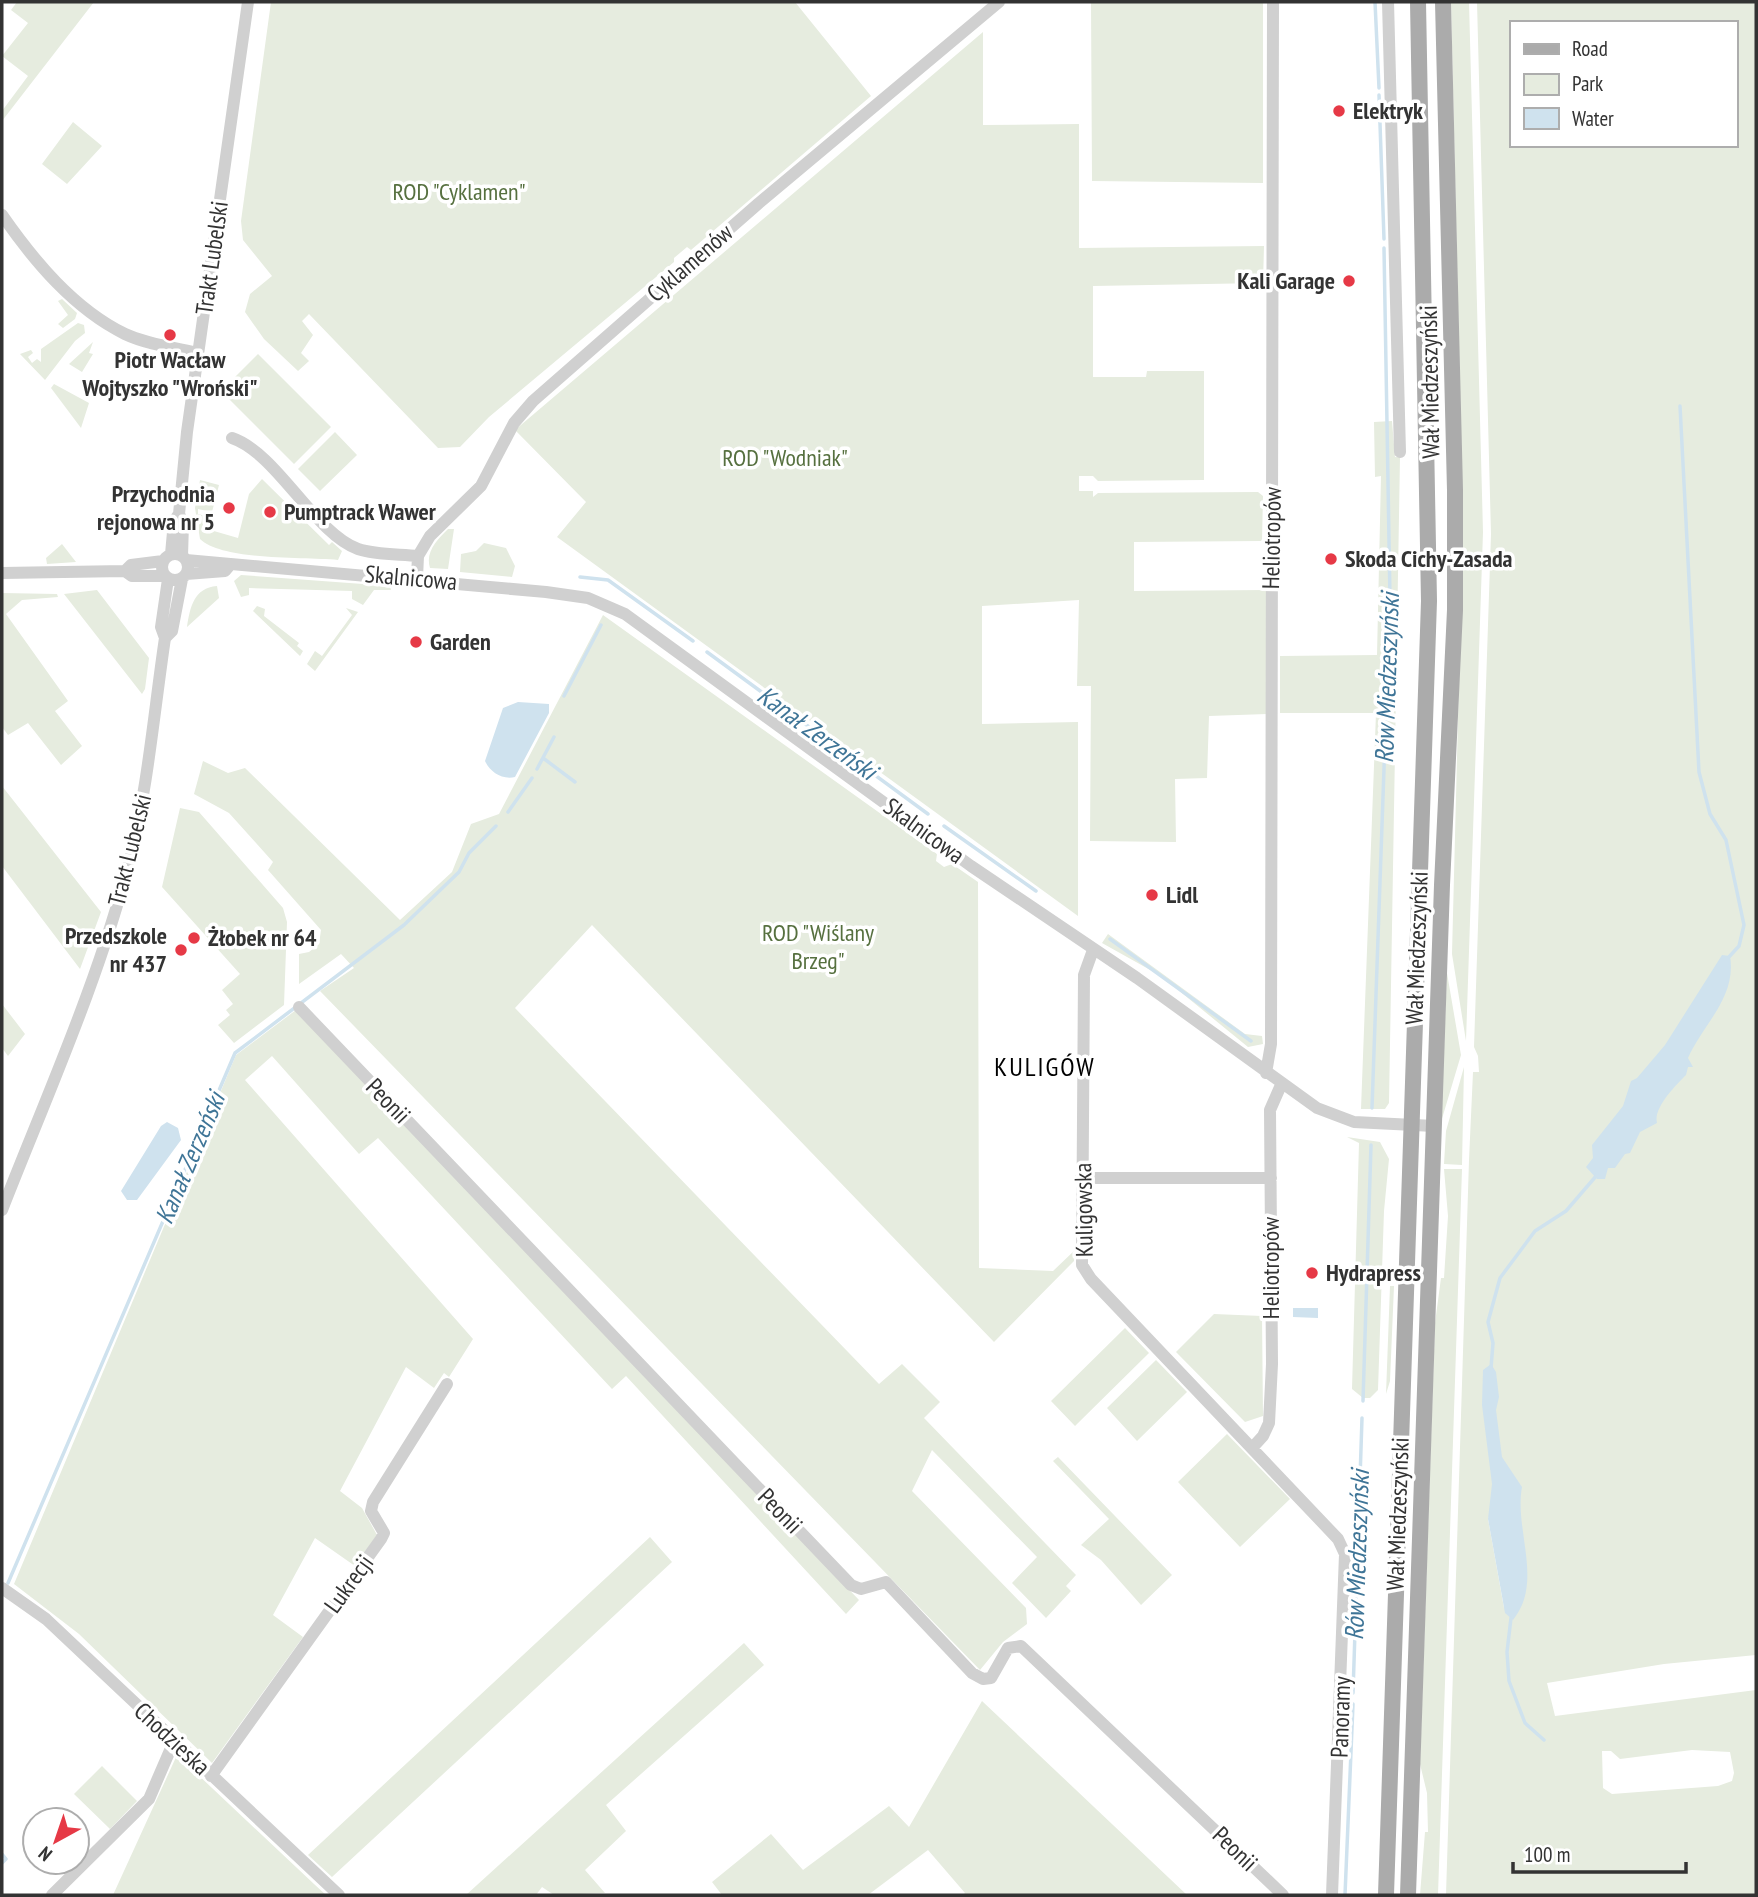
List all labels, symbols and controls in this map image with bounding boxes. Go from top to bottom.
legend [1510,21,1737,147]
text: Road [1572,35,1608,62]
text: Park [1572,70,1603,97]
place label: Elektryk [1353,95,1423,126]
marker: Elektryk [1331,103,1347,119]
text: Water [1572,105,1614,132]
park label: ROD "Cyklamen" [392,176,526,207]
street label: Trakt Lubelski [188,199,235,317]
street label: Cyklamenów [640,216,740,308]
place label: Kali Garage [1237,265,1335,296]
marker: Kali Garage [1341,273,1357,289]
street label: Wał Miedzeszyński [1413,305,1446,459]
marker: Piotr Wacław Wojtyszko "Wroński" [162,327,178,343]
place label: Piotr Wacław Wojtyszko "Wroński" [81,344,258,403]
park label: ROD "Wodniak" [722,442,848,473]
place label: Przychodnia rejonowa nr 5 [97,478,215,537]
street label: Heliotropów [1255,486,1288,589]
place label: Pumptrack Wawer [284,496,437,527]
marker: Przychodnia rejonowa nr 5 [221,500,237,516]
marker: Pumptrack Wawer [262,504,278,520]
place label: Skoda Cichy-Zasada [1345,543,1513,574]
marker: Skoda Cichy-Zasada [1323,551,1339,567]
street label: Skalnicowa [364,558,459,597]
water label: Rów Miedzeszyński [1367,589,1406,764]
place label: Garden [430,626,491,657]
marker: Garden [408,634,424,650]
water label: Kanał Zerzeński [751,678,886,789]
street label: Trakt Lubelski [101,791,158,909]
street label: Skalnicowa [878,791,971,870]
street label: Wał Miedzeszyński [1398,871,1435,1025]
place label: Lidl [1166,879,1198,910]
marker: Lidl [1144,887,1160,903]
park label: ROD "Wiślany Brzeg" [762,917,874,976]
place label: Przedszkole nr 437 [65,920,167,979]
place label: Żłobek nr 64 [208,922,317,953]
marker: Żłobek nr 64 [186,930,202,946]
marker: Przedszkole nr 437 [173,942,189,958]
district label: KULIGÓW [994,1050,1096,1083]
street label: Peonii [359,1071,417,1130]
water label: Kanał Zerzeński [147,1084,233,1229]
street label: Kuligowska [1067,1163,1100,1257]
street label: Heliotropów [1255,1216,1286,1319]
place label: Hydrapress [1326,1257,1421,1288]
marker: Hydrapress [1304,1265,1320,1281]
street label: Wał Miedzeszyński [1379,1437,1416,1591]
water label: Rów Miedzeszyński [1337,1466,1376,1641]
street label: Peonii [751,1481,809,1540]
street label: Lukrecji [317,1548,380,1619]
street label: Panoramy [1324,1676,1357,1758]
street label: Chodzieska [128,1696,217,1782]
north arrow [21,1806,91,1876]
street label: Peonii [1206,1820,1265,1878]
scale bar [1513,1830,1686,1874]
text: 100 m [1524,1841,1570,1868]
text: N [33,1842,57,1867]

